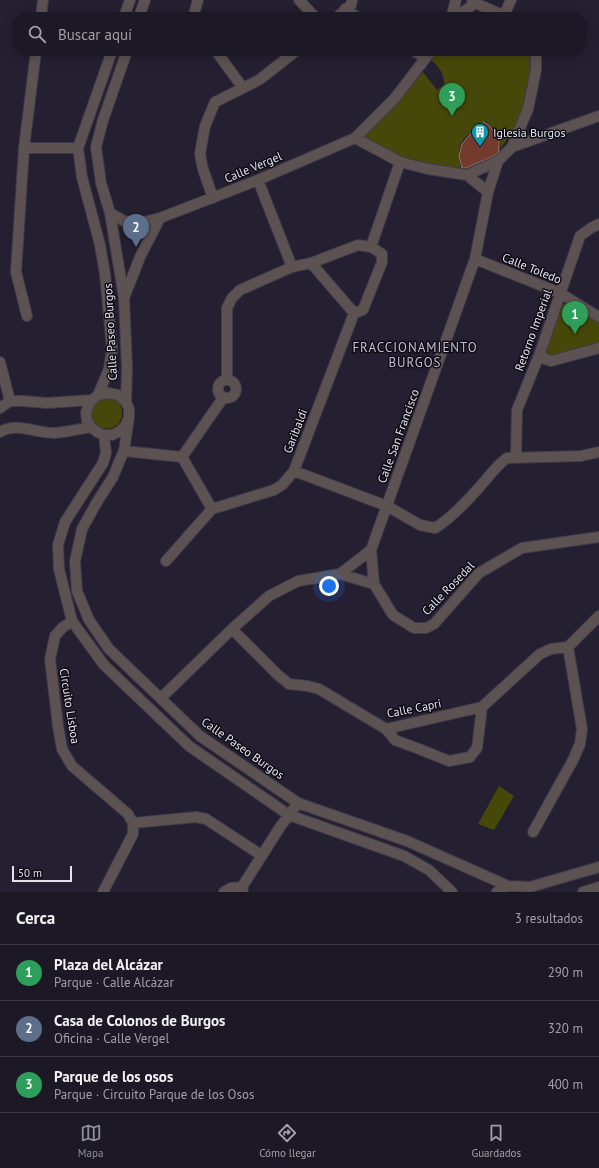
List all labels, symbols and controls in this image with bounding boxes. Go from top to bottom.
search box [12,12,587,56]
icon: search [26,23,48,45]
text: Buscar aquí [58,25,132,44]
pin: 3 [439,83,465,116]
building icon: Iglesia Burgos [470,122,490,147]
place label: Iglesia Burgos [493,125,565,140]
street label: Calle Vergel [222,148,284,186]
pin: 2 [123,214,149,247]
street label: Calle Toledo [500,249,564,287]
street label: Calle Paseo Burgos [100,283,120,381]
street label: Retorno Imperial [511,287,555,373]
pin: 1 [562,301,588,334]
district label: FRACCIONAMIENTO BURGOS [352,339,478,371]
street label: Calle San Francisco [374,387,422,485]
street label: Garibaldi [280,407,310,455]
street label: Calle Rosedal [419,558,478,618]
your location [319,576,339,596]
street label: Circuito Lisboa [57,667,83,745]
street label: Calle Capri [385,695,443,721]
street label: Calle Paseo Burgos [199,714,287,782]
scale bar [12,864,72,883]
text: 50 m [18,866,42,880]
text: Cerca [16,907,55,929]
text: 3 resultados [515,910,583,927]
text: Plaza del Alcázar [54,955,163,974]
text: 1 [25,964,33,981]
text: 290 m [548,964,583,981]
text: Parque · Calle Alcázar [54,974,174,991]
text: Casa de Colonos de Burgos [54,1011,225,1030]
text: 2 [25,1020,33,1037]
text: 320 m [548,1020,583,1037]
text: Oficina · Calle Vergel [54,1030,169,1047]
text: Parque de los osos [54,1067,173,1086]
text: 3 [25,1076,33,1093]
text: 400 m [548,1076,583,1093]
text: Parque · Circuito Parque de los Osos [54,1086,254,1103]
tab: Mapa [78,1122,103,1160]
tab: Cómo llegar [259,1122,316,1160]
tab: Guardados [471,1122,521,1160]

